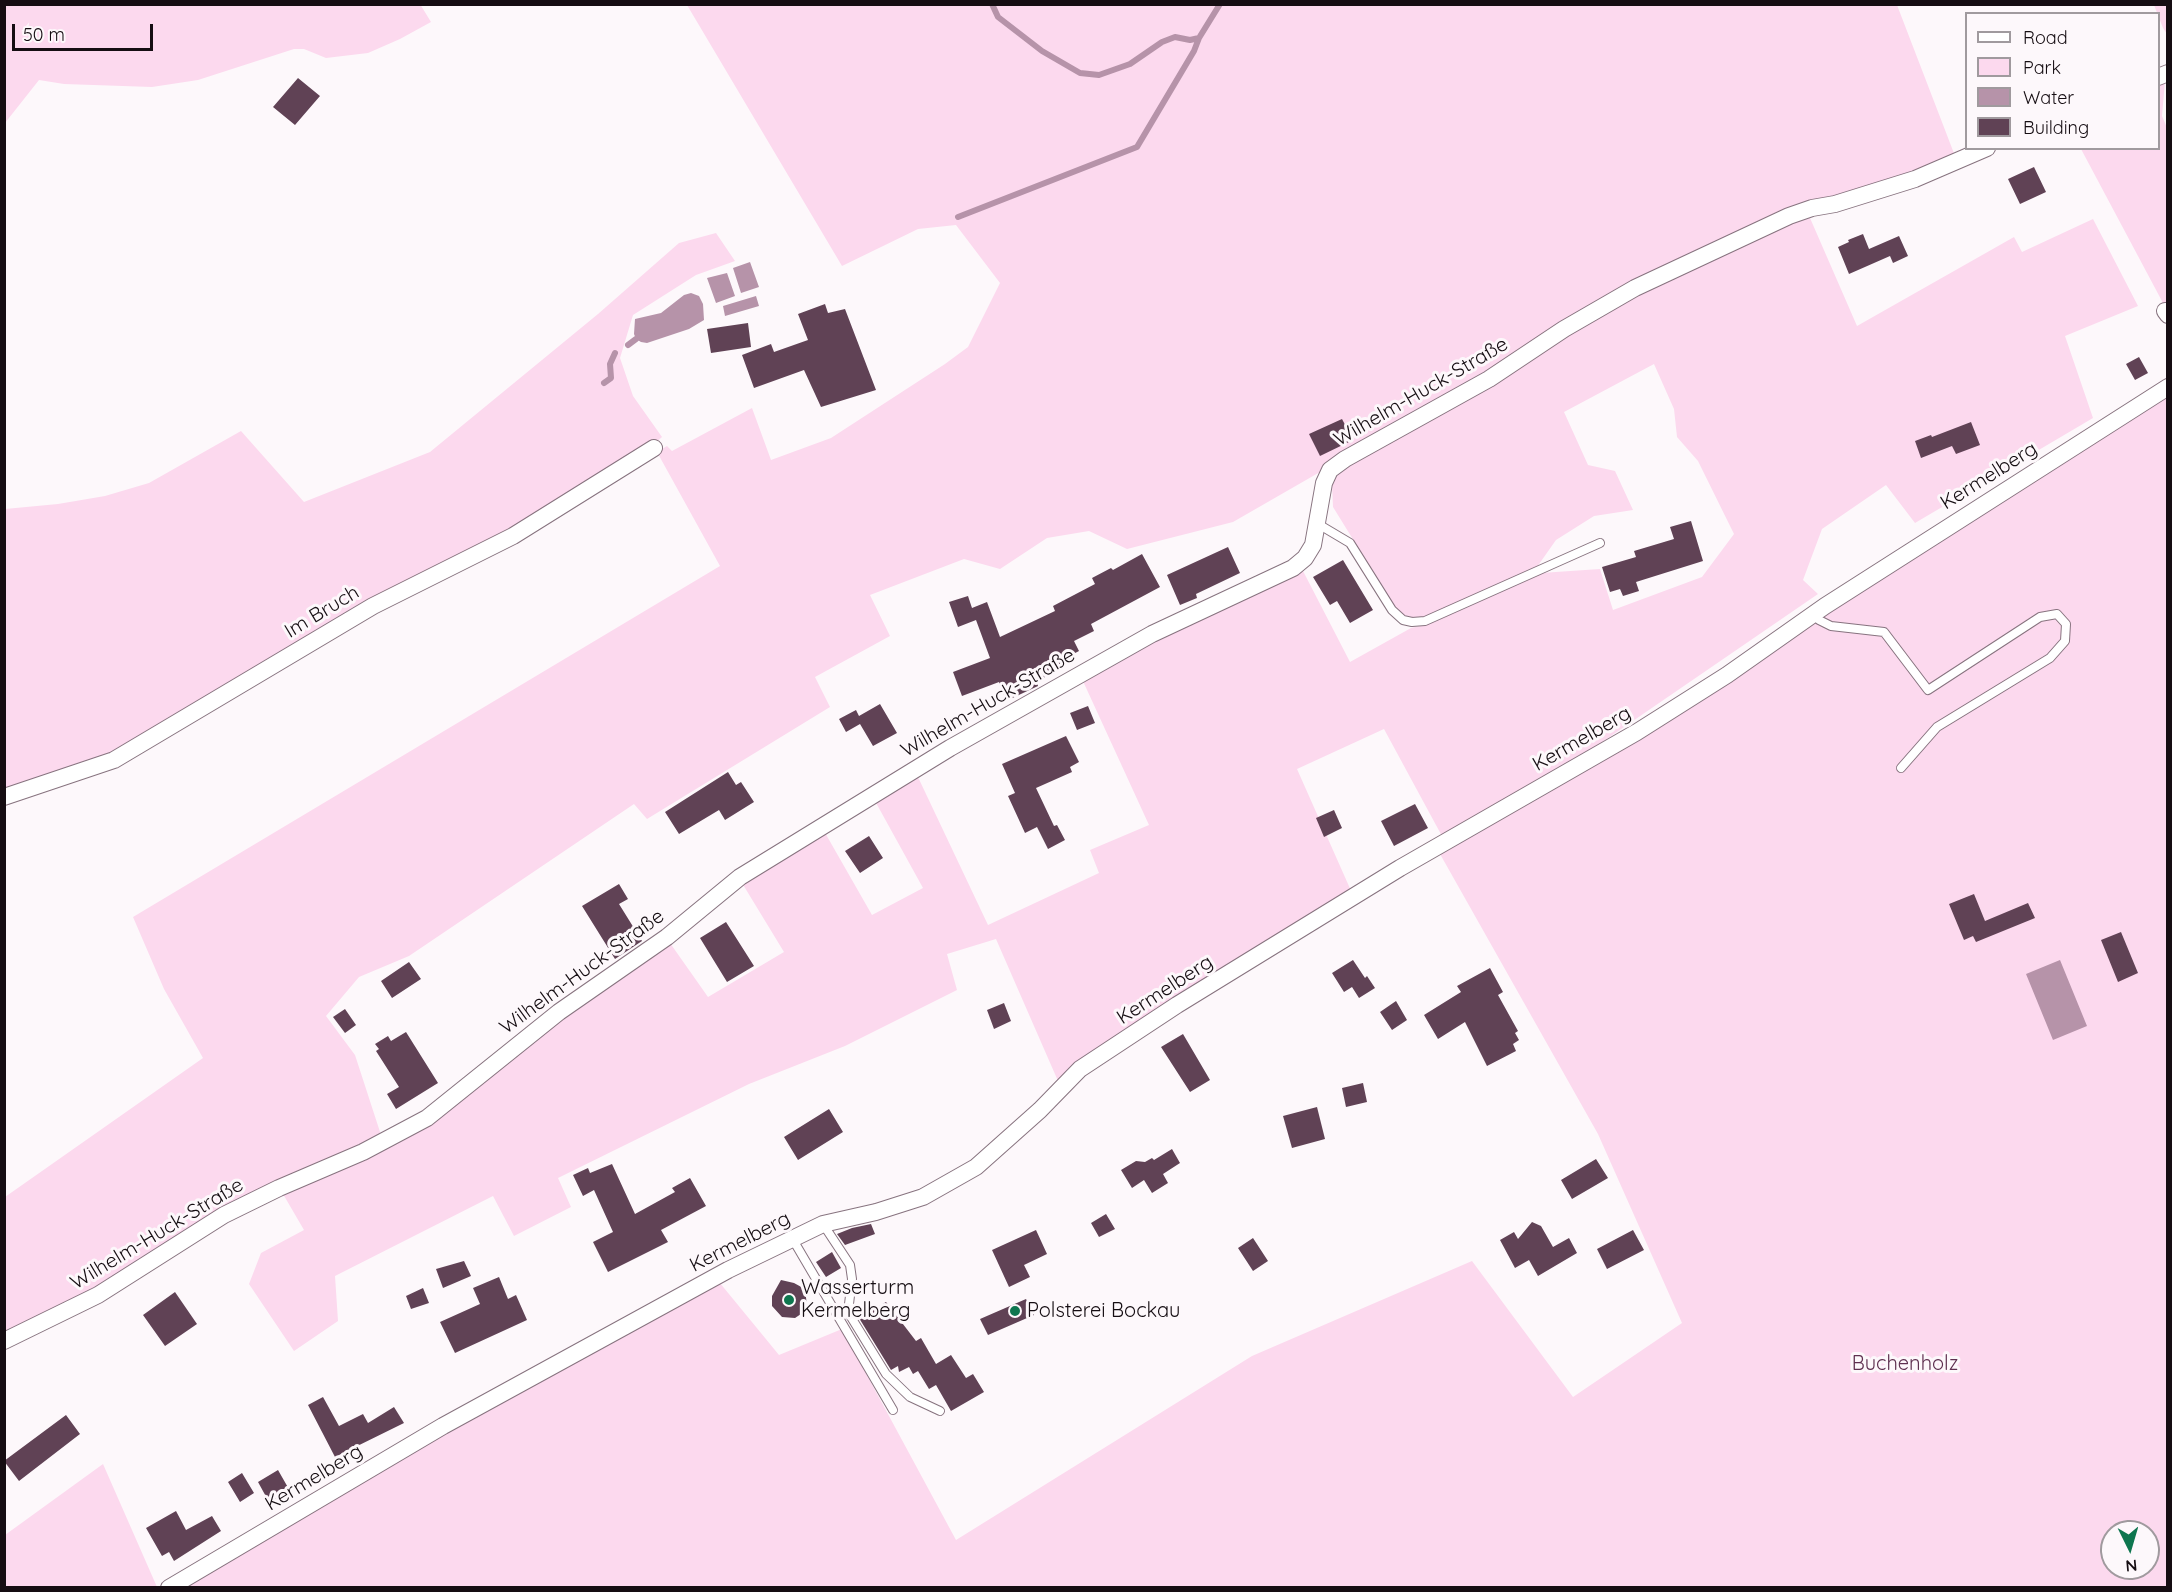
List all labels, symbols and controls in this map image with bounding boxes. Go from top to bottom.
scale bar [15,12,156,50]
legend [1965,12,2160,150]
text: 50 m [23,23,65,46]
text: Road [2023,26,2068,49]
text: Park [2023,56,2061,79]
text: Water [2023,86,2074,109]
text: Building [2023,116,2089,139]
street label: Wilhelm-Huck-Straße [1330,332,1512,452]
street label: Kermelberg [1936,437,2042,515]
street label: Im Bruch [280,580,364,644]
street label: Wilhelm-Huck-Straße [897,643,1079,763]
street label: Kermelberg [1529,701,1635,777]
street label: Wilhelm-Huck-Straße [495,904,669,1040]
street label: Kermelberg [1113,950,1217,1030]
street label: Wilhelm-Huck-Straße [66,1173,248,1295]
street label: Kermelberg [686,1206,794,1278]
place label: Wasserturm Kermelberg [801,1276,914,1323]
marker: Wasserturm Kermelberg [782,1293,796,1307]
place label: Polsterei Bockau [1027,1299,1180,1323]
marker: Polsterei Bockau [1008,1304,1022,1318]
park label: Buchenholz [1852,1352,1958,1376]
street label: Kermelberg [261,1440,367,1516]
north arrow [2100,1520,2160,1580]
text: N [2125,1555,2138,1576]

